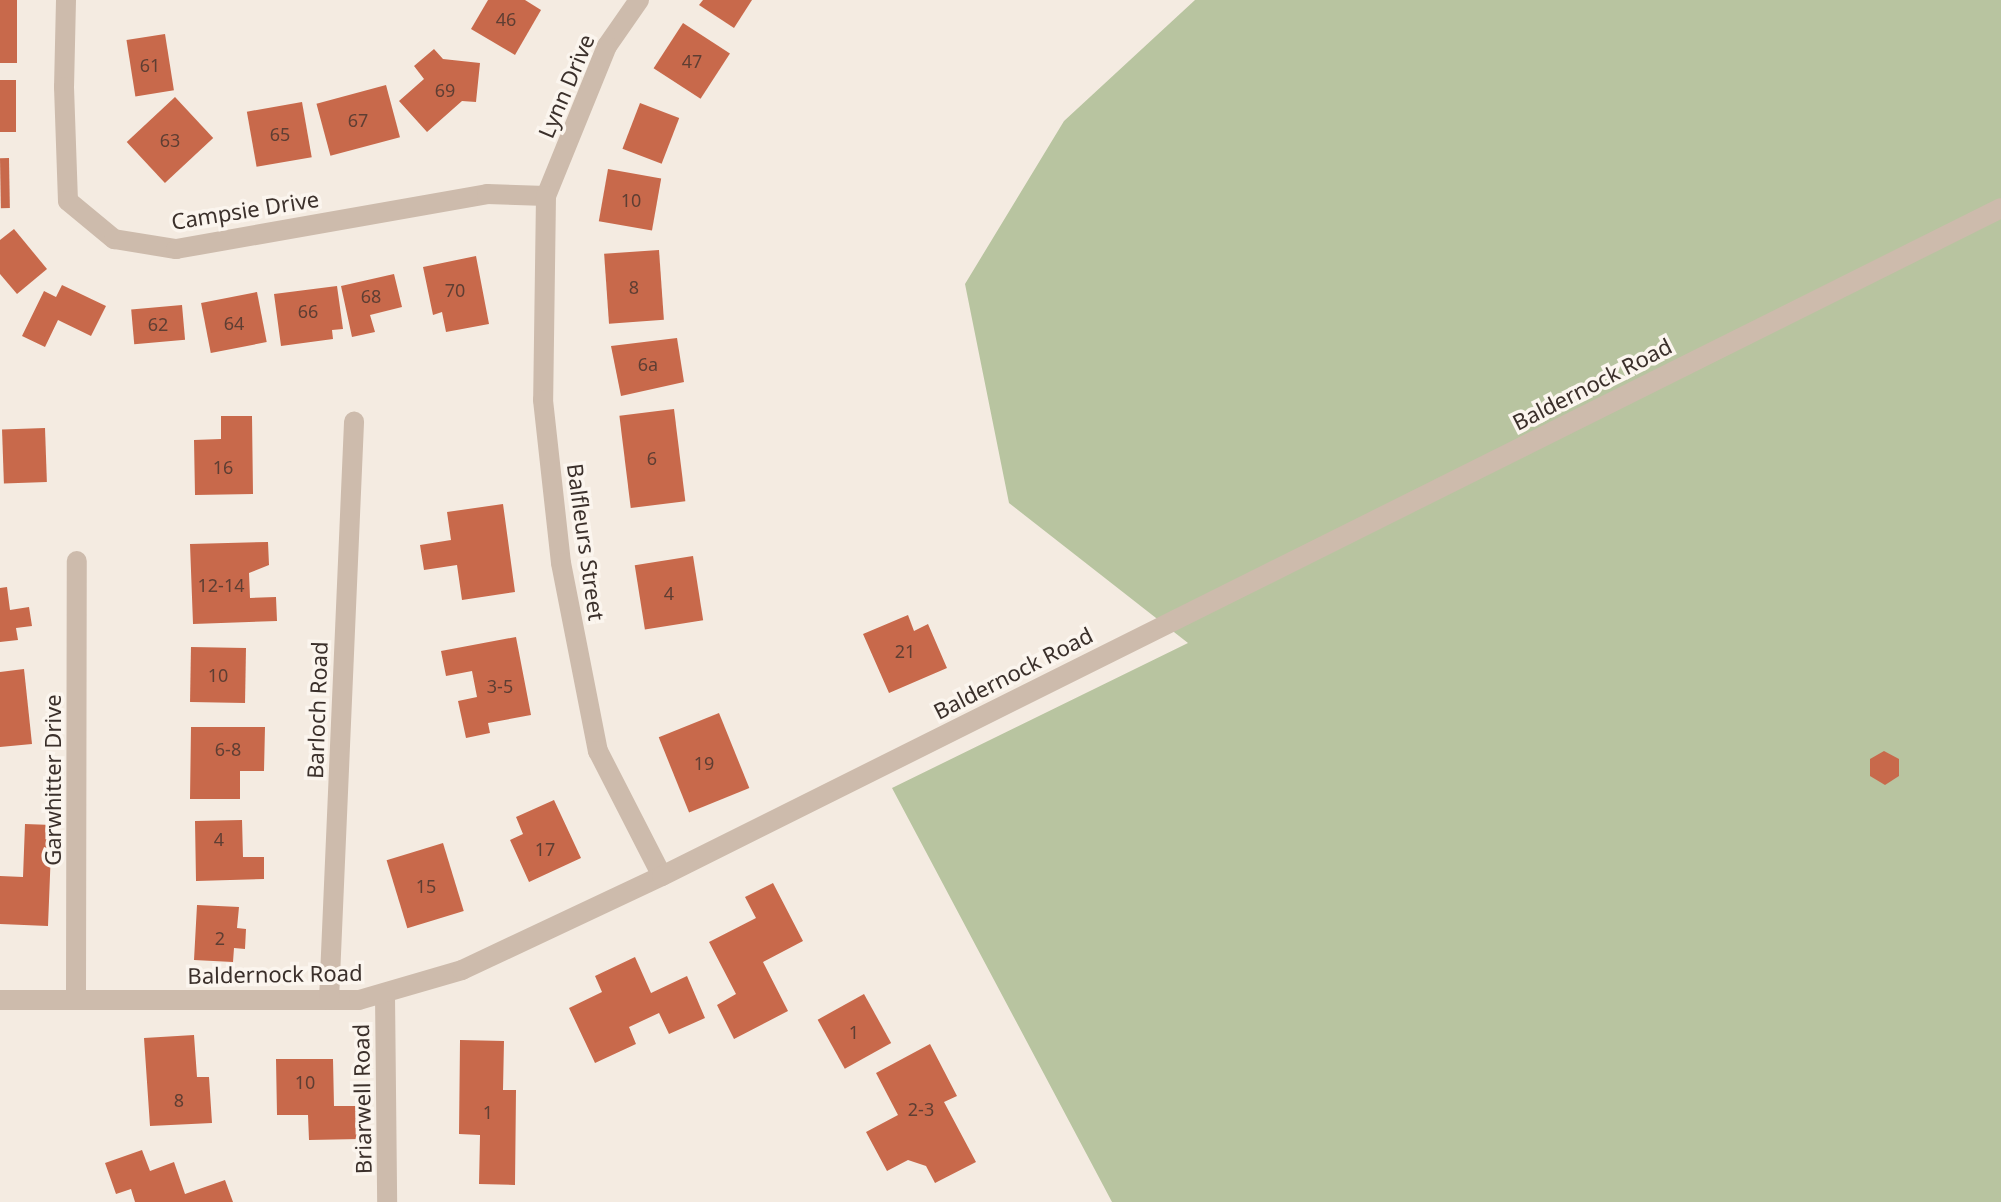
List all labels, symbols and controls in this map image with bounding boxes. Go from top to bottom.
house number: 46 [496,8,516,30]
street label: Lynn Drive [532,30,600,142]
house number: 47 [682,50,702,72]
house number: 61 [140,54,160,76]
house number: 69 [435,79,455,101]
house number: 67 [348,109,368,131]
house number: 65 [270,123,290,145]
house number: 63 [160,129,180,151]
street label: Campsie Drive [169,185,321,235]
house number: 10 [621,189,641,211]
house number: 8 [629,276,639,298]
house number: 70 [445,279,465,301]
house number: 68 [361,285,381,307]
house number: 66 [298,300,318,322]
house number: 64 [224,312,244,334]
house number: 62 [148,313,168,335]
street label: Baldernock Road [1508,332,1676,436]
house number: 6a [638,353,658,375]
house number: 6 [647,447,657,469]
house number: 16 [213,456,233,478]
street label: Balfleurs Street [562,462,610,622]
house number: 12-14 [198,574,244,596]
house number: 4 [664,582,674,604]
street label: Baldernock Road [929,621,1097,725]
house number: 21 [895,640,915,662]
street label: Barloch Road [301,641,333,779]
house number: 10 [208,664,228,686]
house number: 3-5 [487,675,513,697]
street label: Garwhitter Drive [40,694,66,866]
house number: 6-8 [215,738,241,760]
house number: 19 [694,752,714,774]
house number: 4 [214,828,224,850]
house number: 17 [535,838,555,860]
house number: 15 [416,875,436,897]
house number: 2 [215,927,225,949]
street label: Baldernock Road [187,959,363,989]
house number: 1 [849,1021,859,1043]
street label: Briarwell Road [347,1024,377,1174]
house number: 10 [295,1071,315,1093]
house number: 8 [174,1089,184,1111]
house number: 2-3 [908,1098,934,1120]
house number: 1 [483,1101,493,1123]

